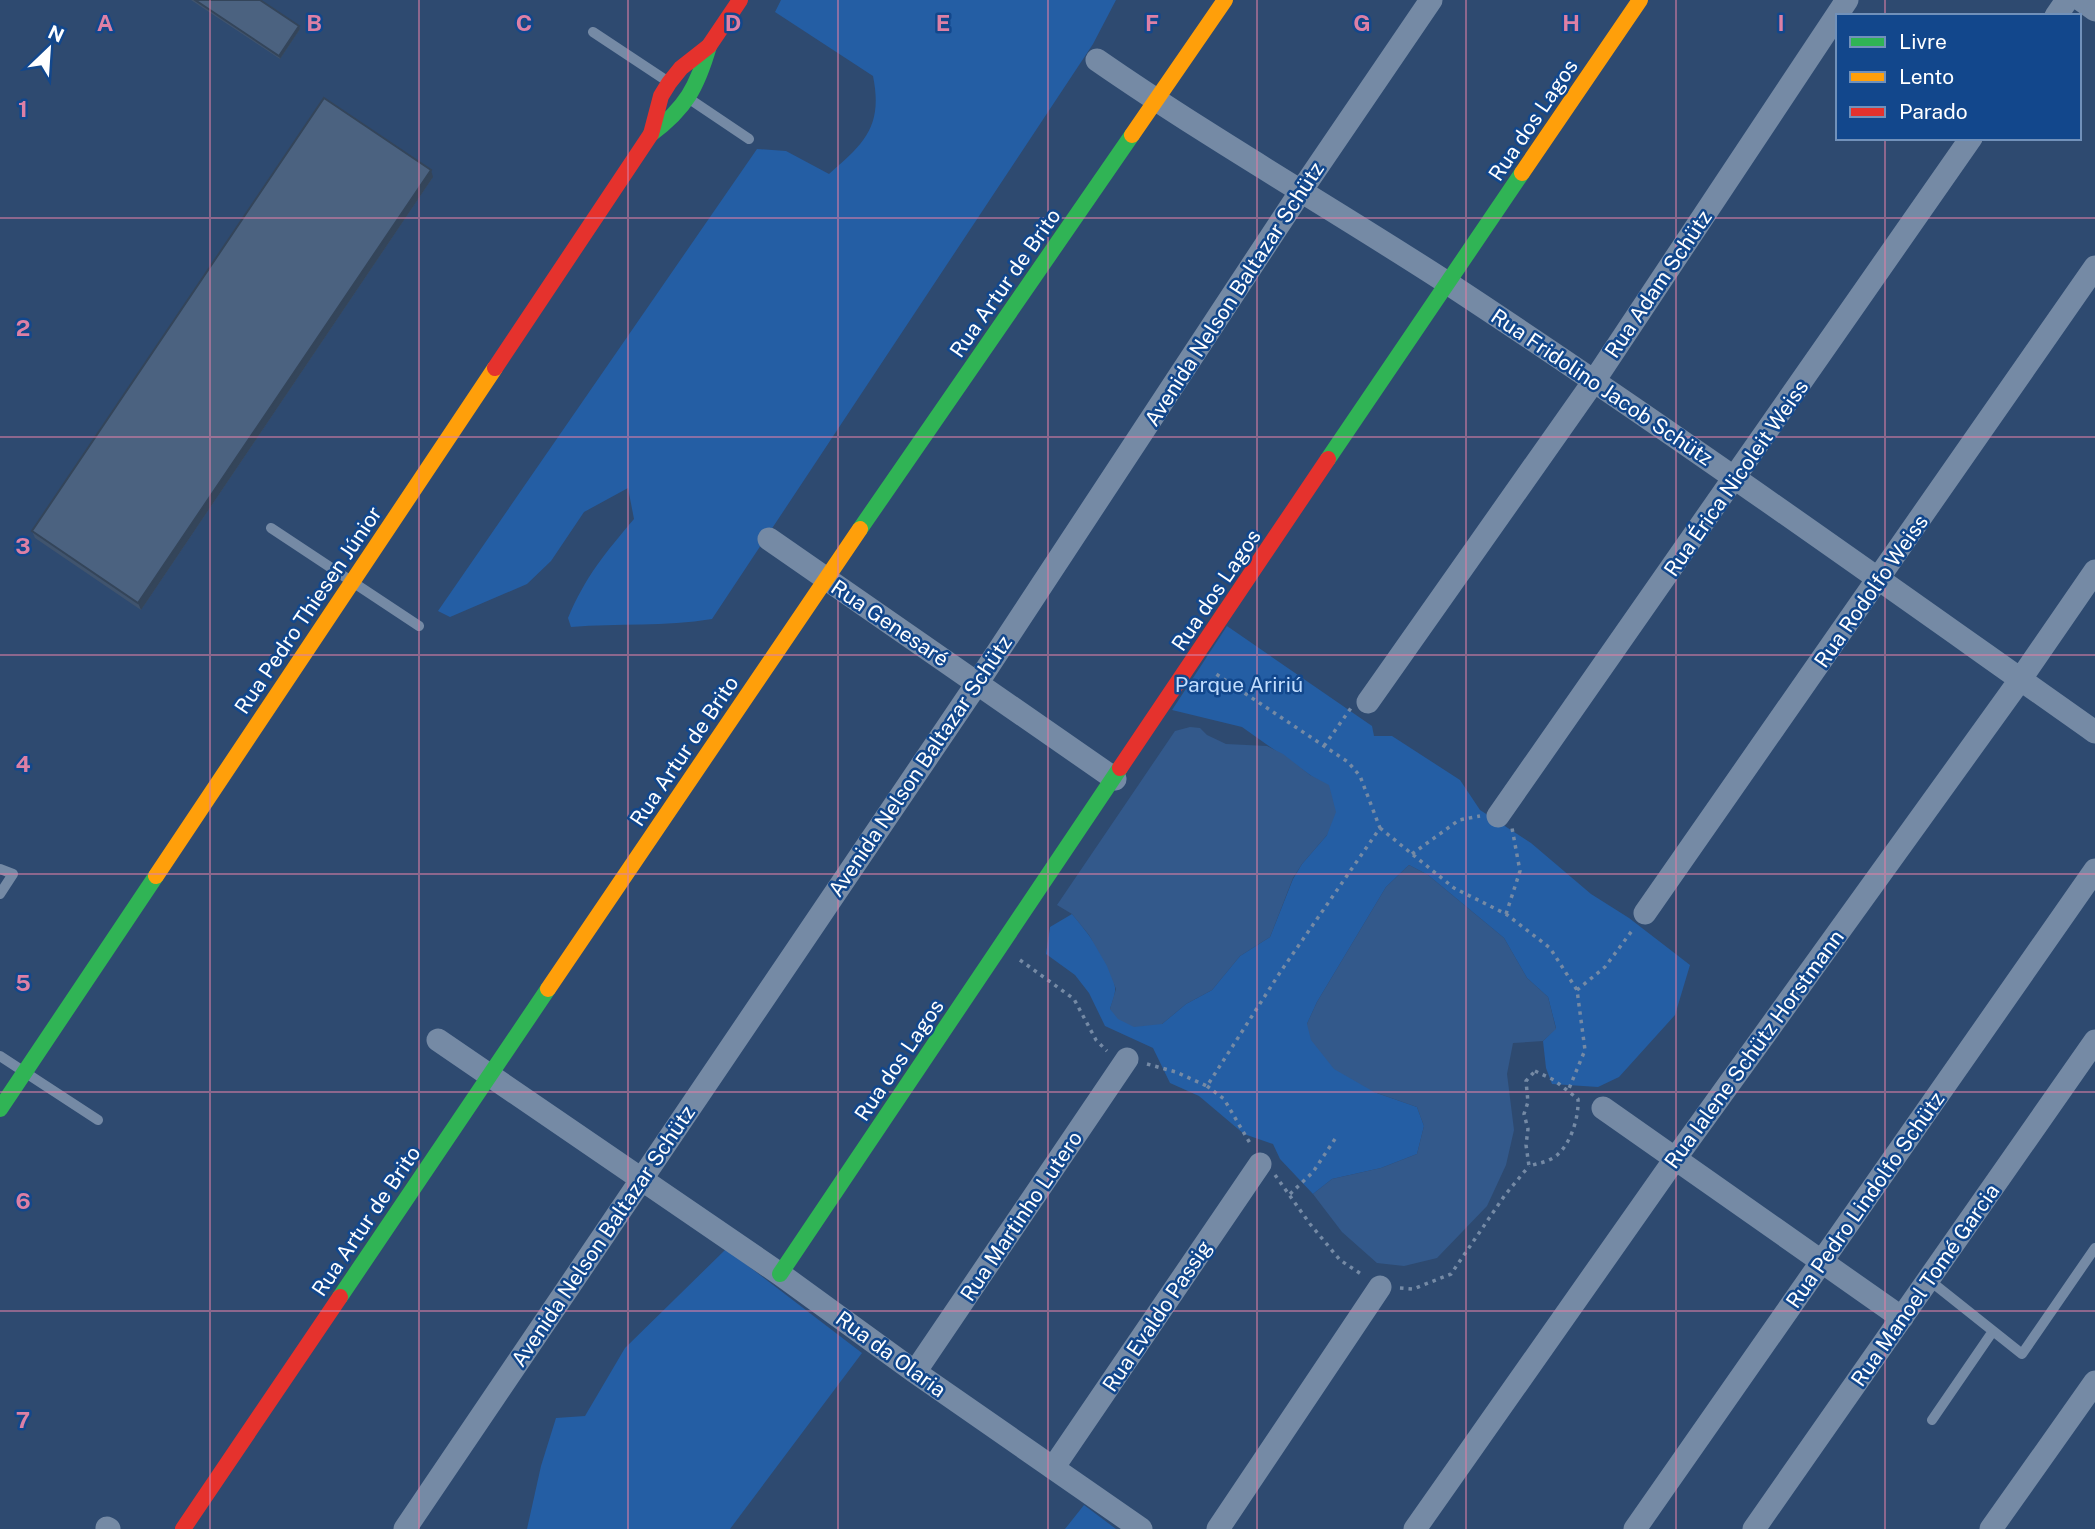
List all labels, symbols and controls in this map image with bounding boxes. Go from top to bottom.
text: A [97,9,114,36]
text: B [306,9,322,36]
text: C [516,9,532,36]
text: D [725,9,741,36]
text: E [936,9,950,36]
text: F [1145,9,1159,36]
text: G [1353,9,1371,36]
text: H [1562,9,1580,36]
text: I [1777,9,1785,36]
north arrow [14,14,84,84]
legend [1836,14,2081,140]
text: N [45,20,68,47]
text: Livre [1899,29,1947,54]
street label: Rua dos Lagos [1483,54,1583,186]
text: Lento [1899,64,1954,89]
text: 1 [18,95,28,122]
text: Parado [1899,99,1968,124]
street label: Avenida Nelson Baltazar Schütz [1139,157,1329,431]
street label: Rua Artur de Brito [944,204,1066,362]
street label: Rua Adam Schütz [1599,205,1717,363]
street label: Rua Fridolino Jacob Schütz [1486,303,1718,471]
text: 2 [16,314,30,341]
street label: Rua Érica Nicoleit Weiss [1659,375,1813,581]
street label: Rua Pedro Thiesen Júnior [229,502,387,718]
street label: Rua Rodolfo Weiss [1809,510,1933,672]
street label: Rua dos Lagos [1166,524,1266,656]
text: 3 [15,532,31,559]
street label: Rua Genesaré [826,575,954,671]
street label: Avenida Nelson Baltazar Schütz [823,631,1017,901]
street label: Rua Artur de Brito [624,671,744,831]
park label: Parque Aririú [1175,672,1303,697]
text: 4 [15,750,31,777]
street label: Rua Ialene Schütz Horstmann [1659,925,1849,1173]
text: 5 [15,969,31,996]
street label: Rua dos Lagos [849,994,949,1126]
street label: Rua Pedro Lindolfo Schütz [1781,1087,1949,1313]
street label: Avenida Nelson Baltazar Schütz [506,1101,700,1371]
street label: Rua Martinho Lutero [955,1126,1087,1306]
street label: Rua Artur de Brito [306,1141,426,1301]
street label: Rua Manoel Tomé Garcia [1846,1179,2004,1391]
text: 6 [15,1187,31,1214]
street label: Rua Evaldo Passig [1097,1236,1217,1396]
street label: Rua da Olaria [831,1306,951,1402]
text: 7 [16,1406,30,1433]

